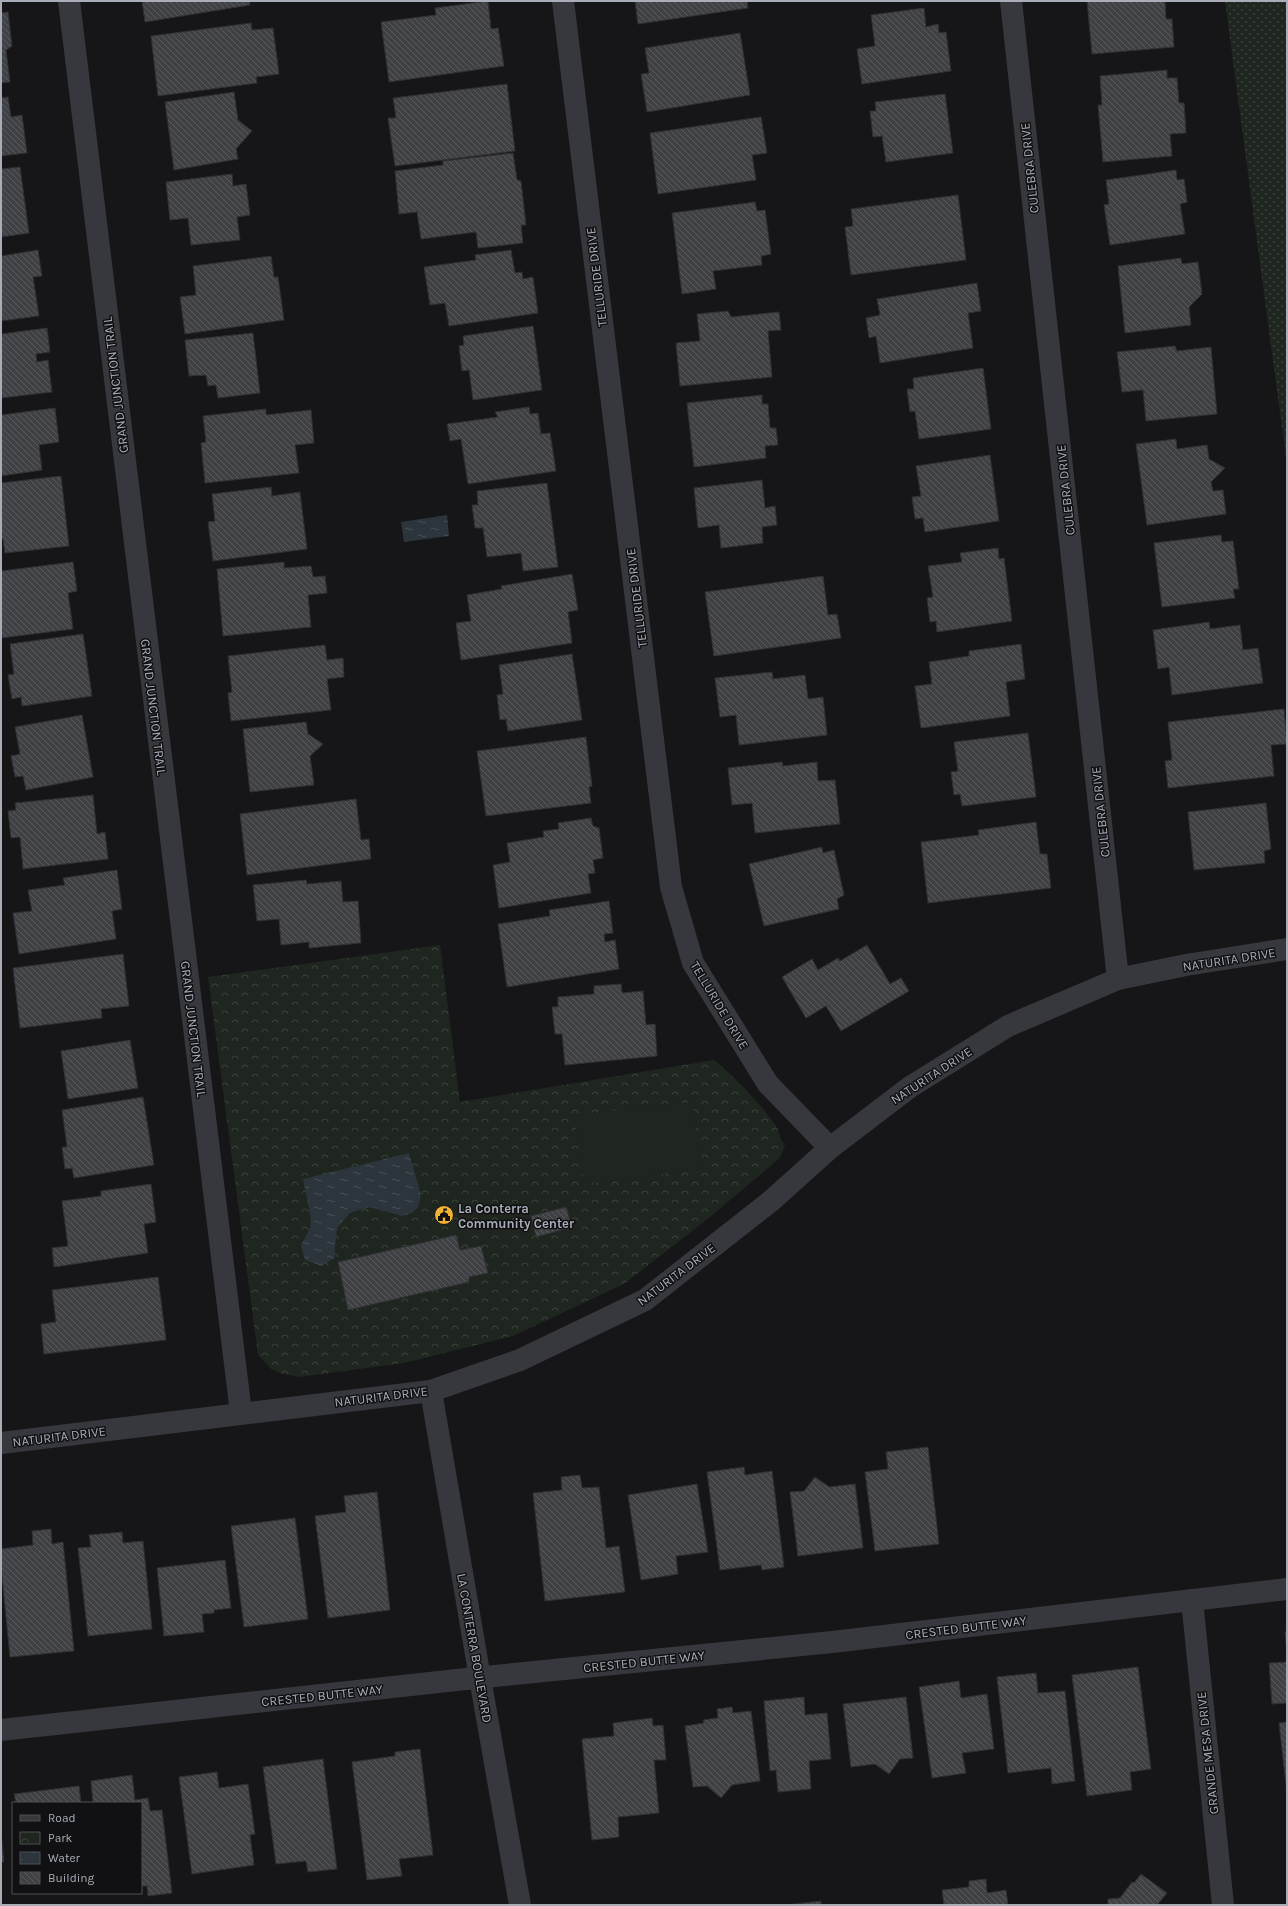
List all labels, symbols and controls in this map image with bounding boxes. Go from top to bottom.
street label: CULEBRA DRIVE [1017,122,1042,214]
street label: TELLURIDE DRIVE [583,226,610,327]
street label: GRAND JUNCTION TRAIL [100,316,131,454]
street label: CULEBRA DRIVE [1053,444,1078,536]
street label: TELLURIDE DRIVE [623,547,650,648]
street label: GRAND JUNCTION TRAIL [138,638,169,776]
street label: CULEBRA DRIVE [1088,766,1113,858]
street label: NATURITA DRIVE [1182,945,1277,974]
street label: TELLURIDE DRIVE [687,959,752,1052]
street label: GRAND JUNCTION TRAIL [178,960,209,1098]
street label: NATURITA DRIVE [888,1044,975,1107]
place label: La Conterra Community Center [458,1201,575,1231]
public building icon: La Conterra Community Center [433,1204,455,1226]
street label: NATURITA DRIVE [634,1240,718,1309]
street label: NATURITA DRIVE [334,1383,429,1410]
street label: NATURITA DRIVE [12,1423,107,1450]
street label: LA CONTERRA BOULEVARD [454,1572,495,1724]
street label: CRESTED BUTTE WAY [905,1613,1028,1642]
street label: CRESTED BUTTE WAY [583,1648,706,1675]
street label: CRESTED BUTTE WAY [261,1682,384,1709]
street label: GRANDE MESA DRIVE [1194,1691,1221,1815]
legend [12,1802,142,1894]
text: Road [48,1811,76,1825]
text: Park [48,1831,73,1845]
text: Water [48,1851,81,1865]
text: Building [48,1871,95,1885]

